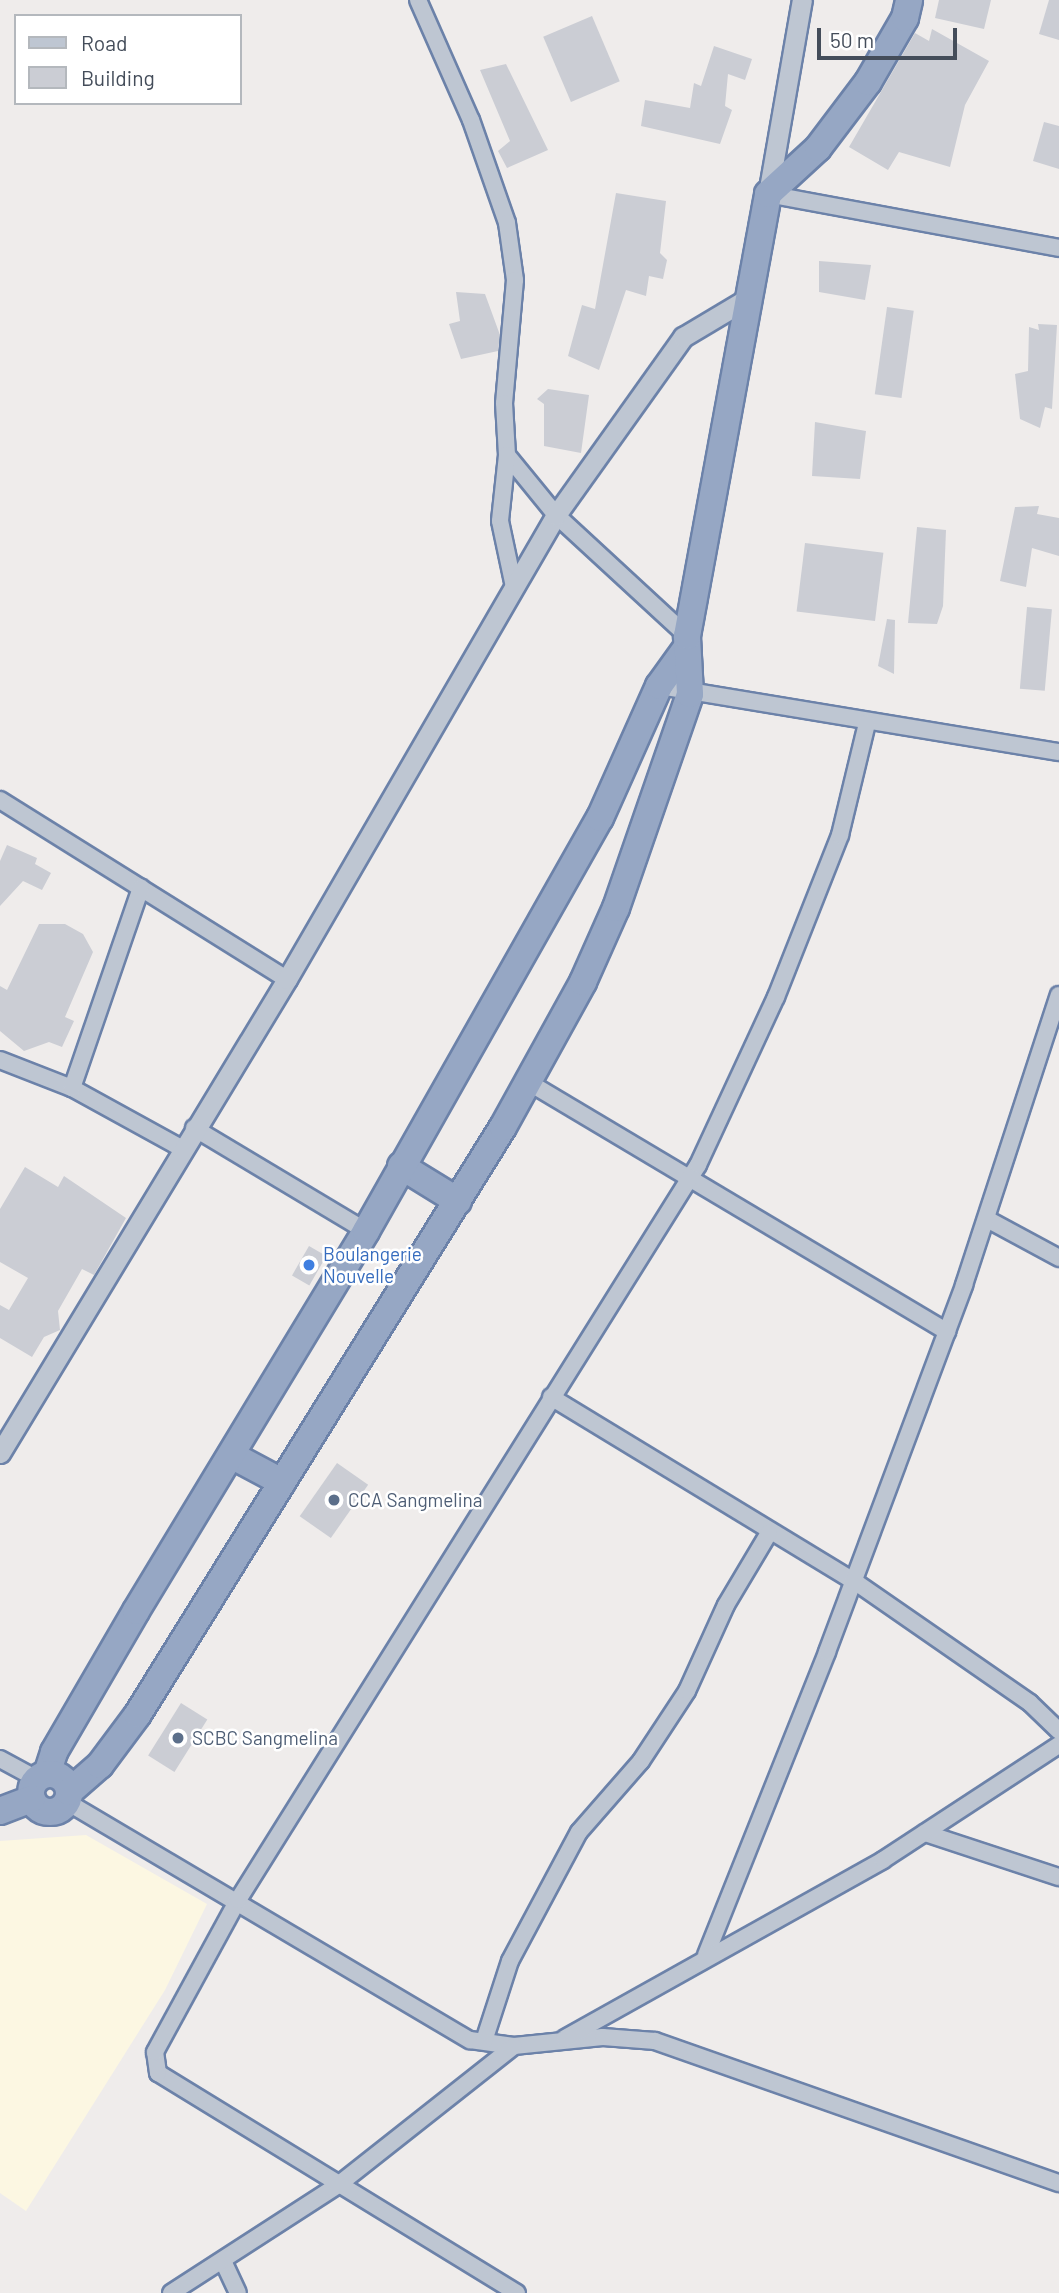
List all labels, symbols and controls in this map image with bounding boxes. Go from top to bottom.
legend [14,14,242,105]
scale bar [821,14,961,58]
text: 50 m [830,27,874,52]
text: Road [81,30,127,55]
text: Building [81,65,155,90]
place label: Boulangerie Nouvelle [323,1243,422,1287]
marker: Boulangerie Nouvelle [301,1257,317,1273]
place label: CCA Sangmelina [348,1489,482,1511]
marker: CCA Sangmelina [326,1492,342,1508]
place label: SCBC Sangmelina [192,1727,338,1749]
marker: SCBC Sangmelina [170,1730,186,1746]

